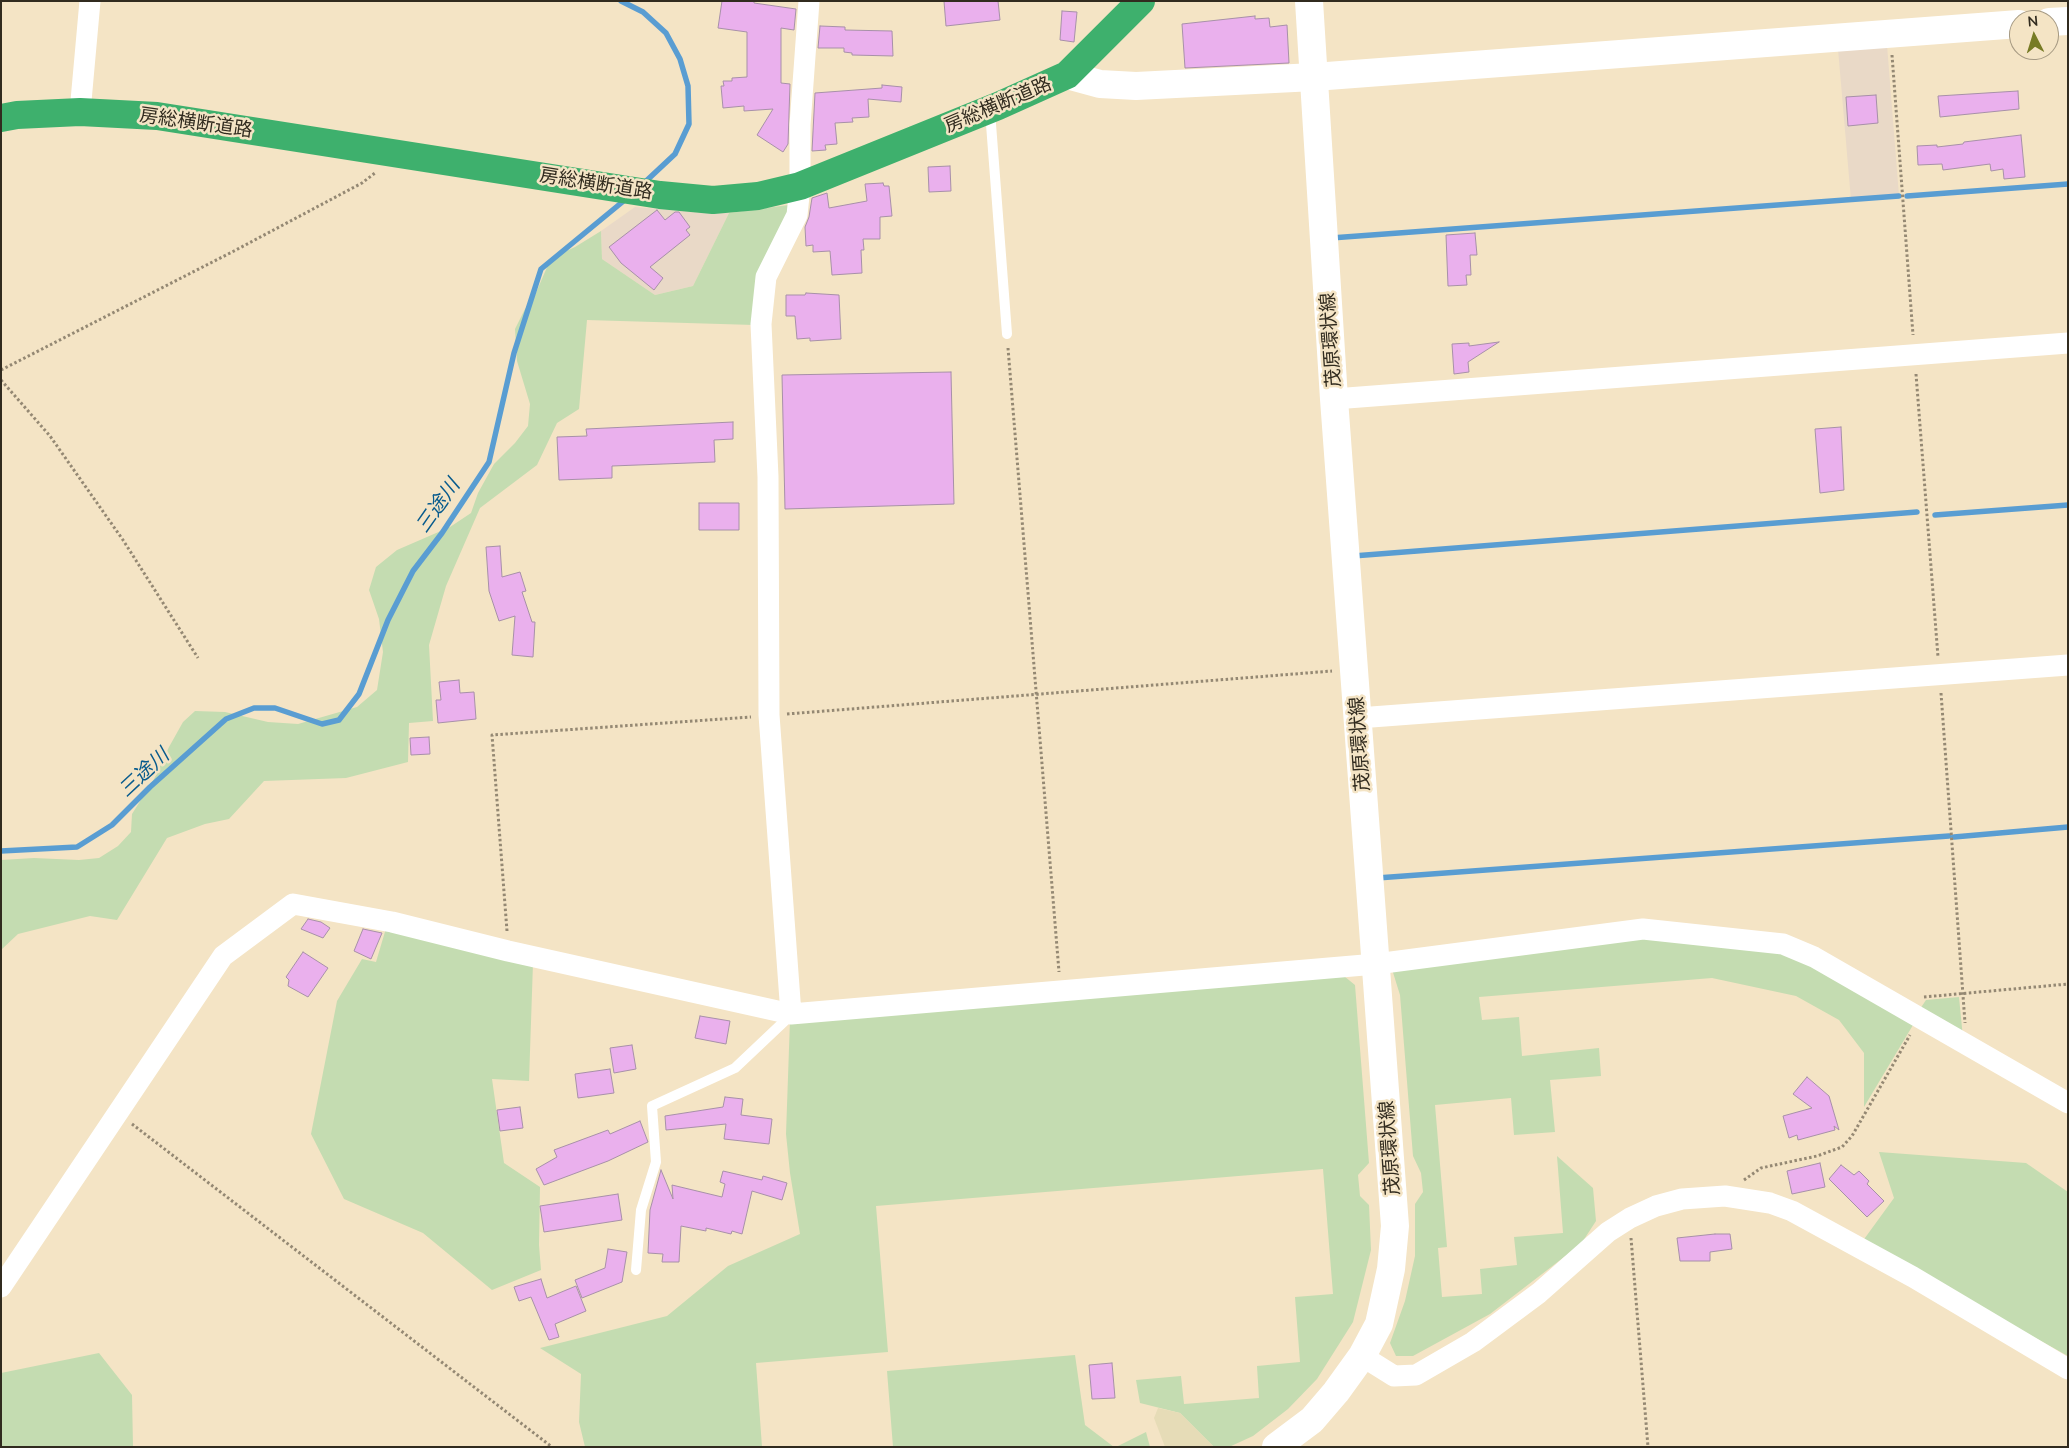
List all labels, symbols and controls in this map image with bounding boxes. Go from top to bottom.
north arrow [2009,10,2059,60]
text: N [2027,12,2039,30]
street label: 房総横断道路 [941,72,1055,138]
street label: 房総横断道路 [138,104,254,142]
street label: 房総横断道路 [538,164,654,204]
street label: 茂原環状線 [1316,292,1346,388]
water label: 三途川 [411,475,465,537]
street label: 茂原環状線 [1345,696,1375,792]
water label: 三途川 [114,744,174,802]
street label: 茂原環状線 [1375,1100,1405,1196]

